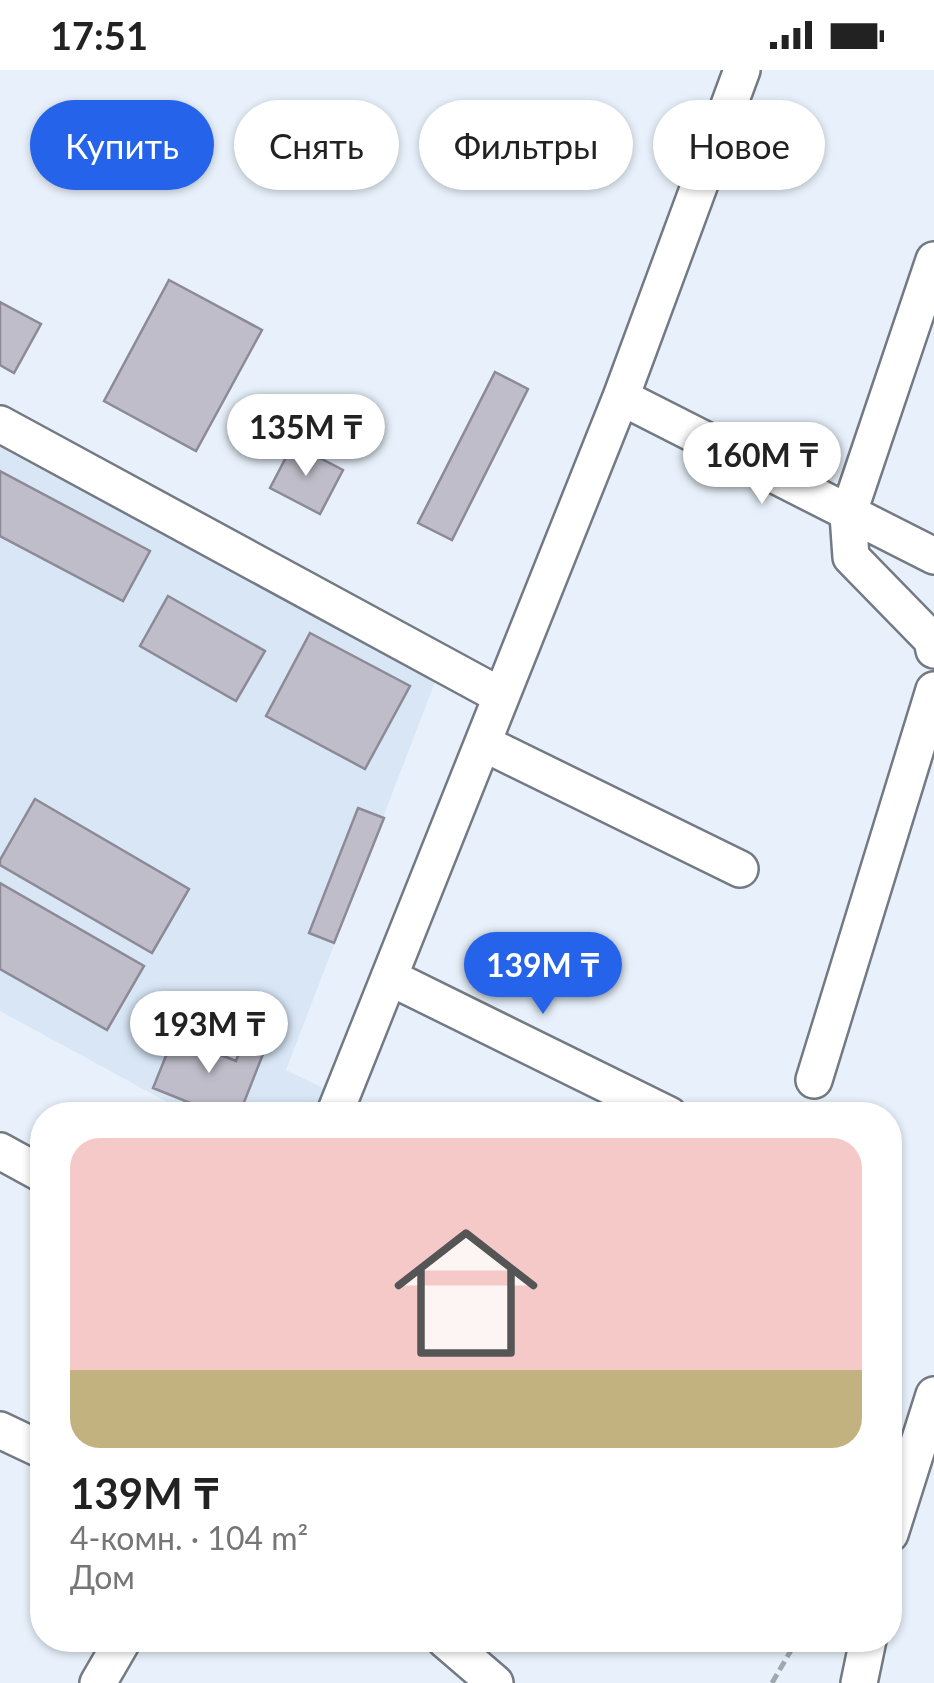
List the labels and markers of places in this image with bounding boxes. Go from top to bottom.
pin: 135M ₸ [225,394,387,479]
pin: 160M ₸ [681,422,843,507]
pin: 139M ₸ [462,932,624,1017]
pin: 193M ₸ [128,991,290,1076]

